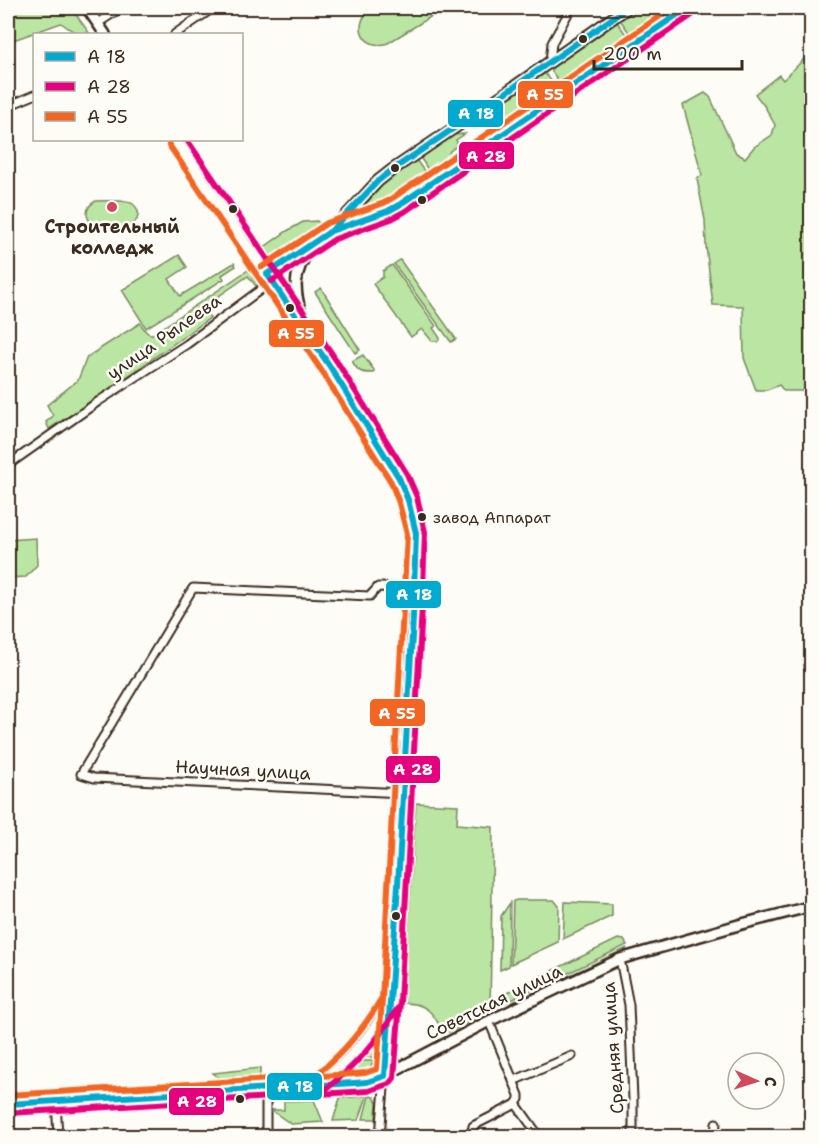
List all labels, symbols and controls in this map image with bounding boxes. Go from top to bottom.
legend [33,33,243,141]
unlabelled marker [577,33,589,45]
scale bar [594,33,742,71]
text: 200 m [603,42,662,66]
text: А 18 [87,45,126,69]
text: А 28 [87,75,131,99]
line badge: А 55 [517,80,574,109]
text: А 55 [526,84,564,105]
line badge: А 18 [447,99,504,128]
text: А 18 [458,103,494,124]
text: А 55 [87,105,128,129]
line badge: А 28 [458,141,515,170]
text: А 28 [466,146,506,167]
unlabelled marker [389,162,401,174]
unlabelled marker [416,194,428,206]
marker: Строительный колледж [105,200,119,214]
unlabelled marker [227,203,239,215]
place label: Строительный колледж [45,215,180,260]
street label: улица Рылеева [102,289,226,385]
unlabelled marker [284,302,296,314]
line badge: А 55 [268,319,325,348]
text: А 55 [277,323,315,344]
place label: завод Аппарат [433,507,552,528]
marker: завод Аппарат [416,511,428,523]
line badge: А 18 [385,580,442,609]
text: А 18 [396,584,432,605]
line badge: А 55 [369,698,426,727]
text: А 55 [378,703,416,724]
street label: Научная улица [175,754,311,786]
line badge: А 28 [385,755,441,784]
text: А 28 [393,759,433,780]
unlabelled marker [390,910,402,922]
street label: Советская улица [422,959,566,1045]
street label: Средняя улица [596,981,630,1115]
north arrow [726,1051,786,1111]
line badge: А 18 [266,1072,323,1101]
text: А 18 [277,1076,313,1097]
text: С [760,1076,781,1087]
line badge: А 28 [168,1087,225,1116]
text: А 28 [177,1091,217,1112]
unlabelled marker [234,1093,246,1105]

